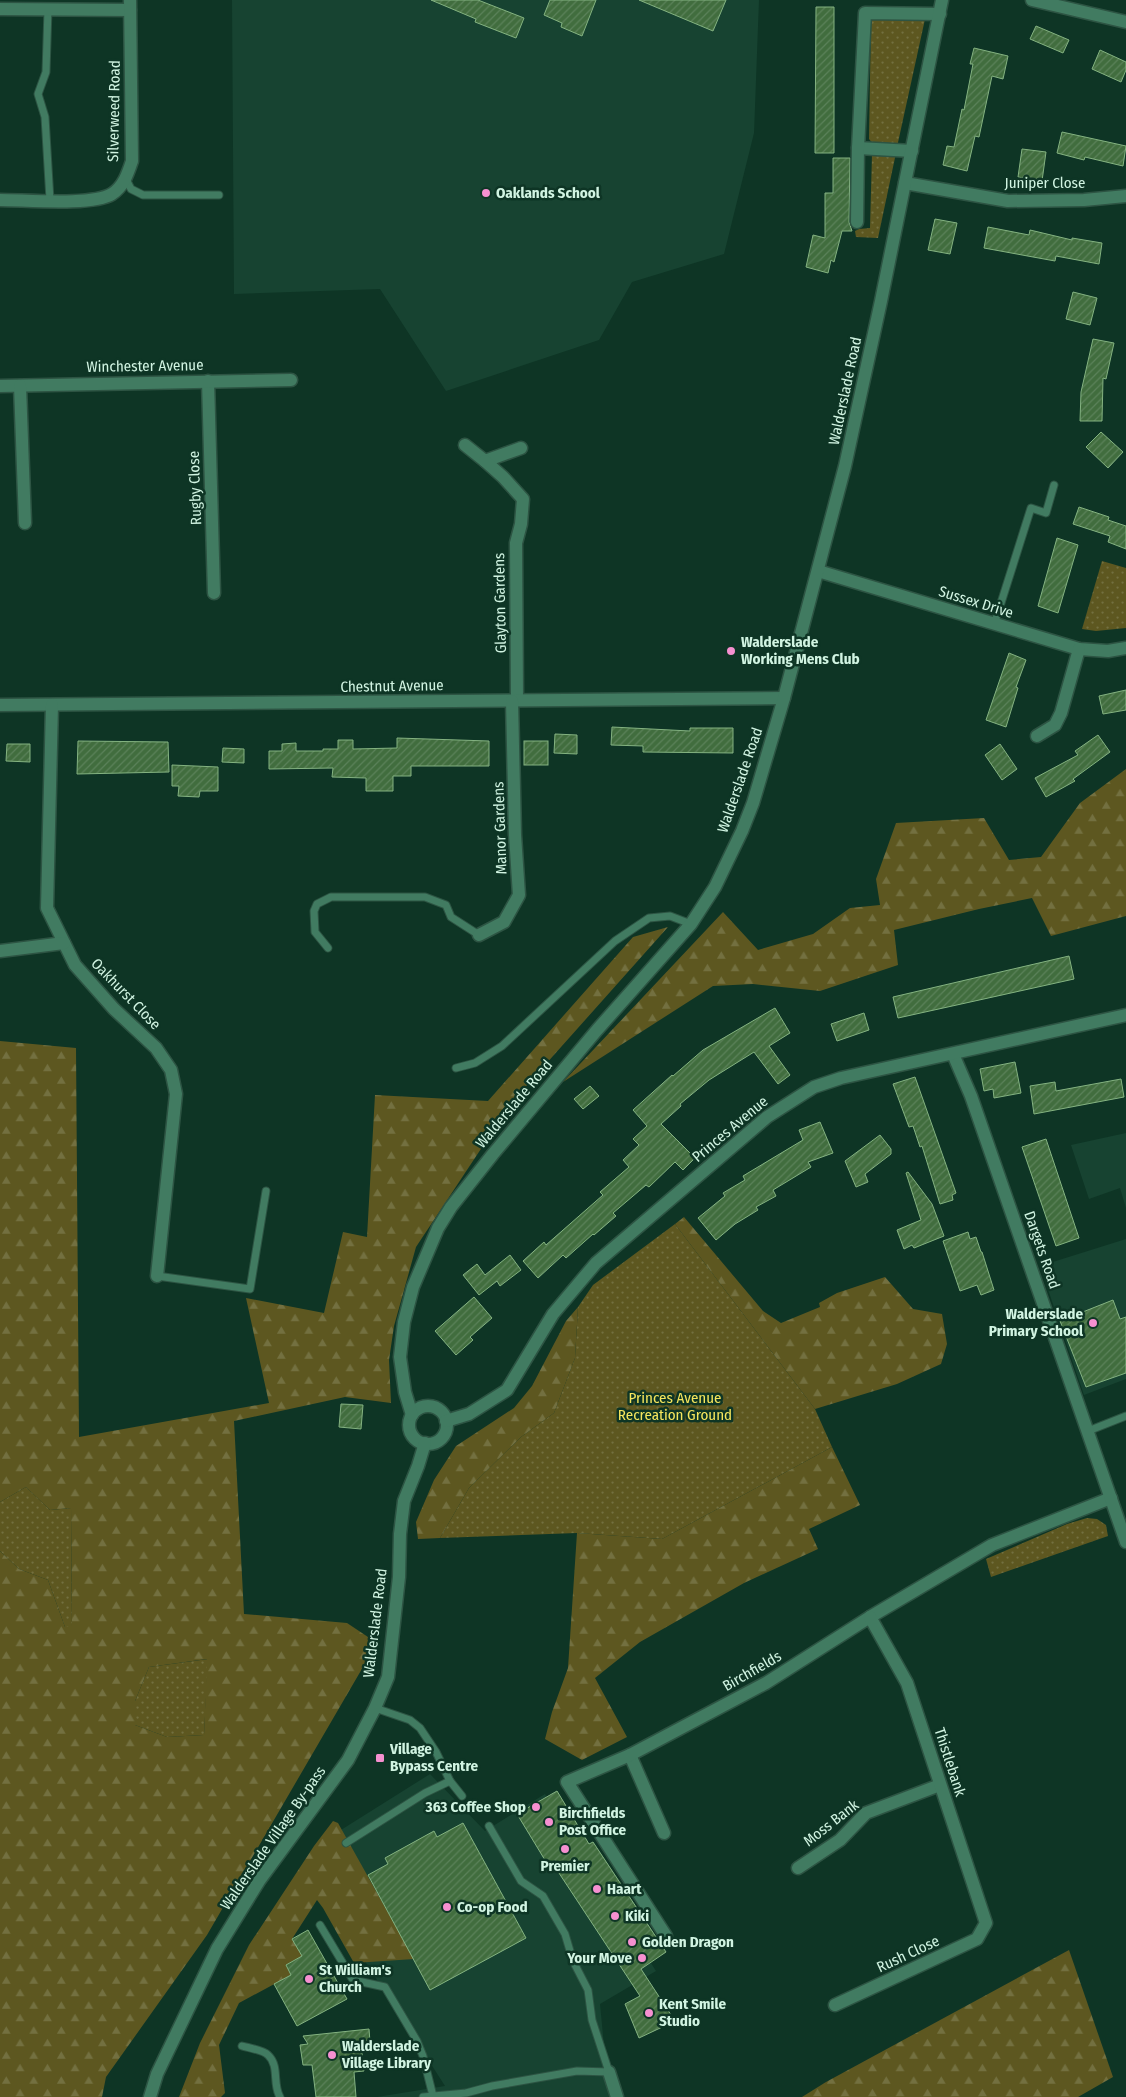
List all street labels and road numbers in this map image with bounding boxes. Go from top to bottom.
street label: Silverweed Road [104,60,124,162]
street label: Juniper Close [1005,174,1085,192]
street label: Walderslade Road [825,335,865,447]
street label: Winchester Avenue [86,356,204,376]
street label: Rugby Close [185,451,205,525]
street label: Glayton Gardens [490,552,510,654]
street label: Sussex Drive [937,582,1015,622]
street label: Chestnut Avenue [340,676,444,696]
street label: Walderslade Road [714,725,766,835]
street label: Manor Gardens [489,781,511,875]
street label: Oakhurst Close [87,955,165,1033]
street label: Walderslade Road [472,1056,556,1152]
street label: Princes Avenue [689,1092,771,1166]
street label: Dargets Road [1020,1209,1064,1291]
street label: Walderslade Road [359,1567,391,1679]
street label: Birchfields [719,1647,785,1695]
street label: Thistlebank [930,1725,970,1799]
street label: Walderslade Village By-pass [217,1763,329,1913]
street label: Moss Bank [800,1796,862,1850]
street label: Rush Close [874,1932,942,1976]

